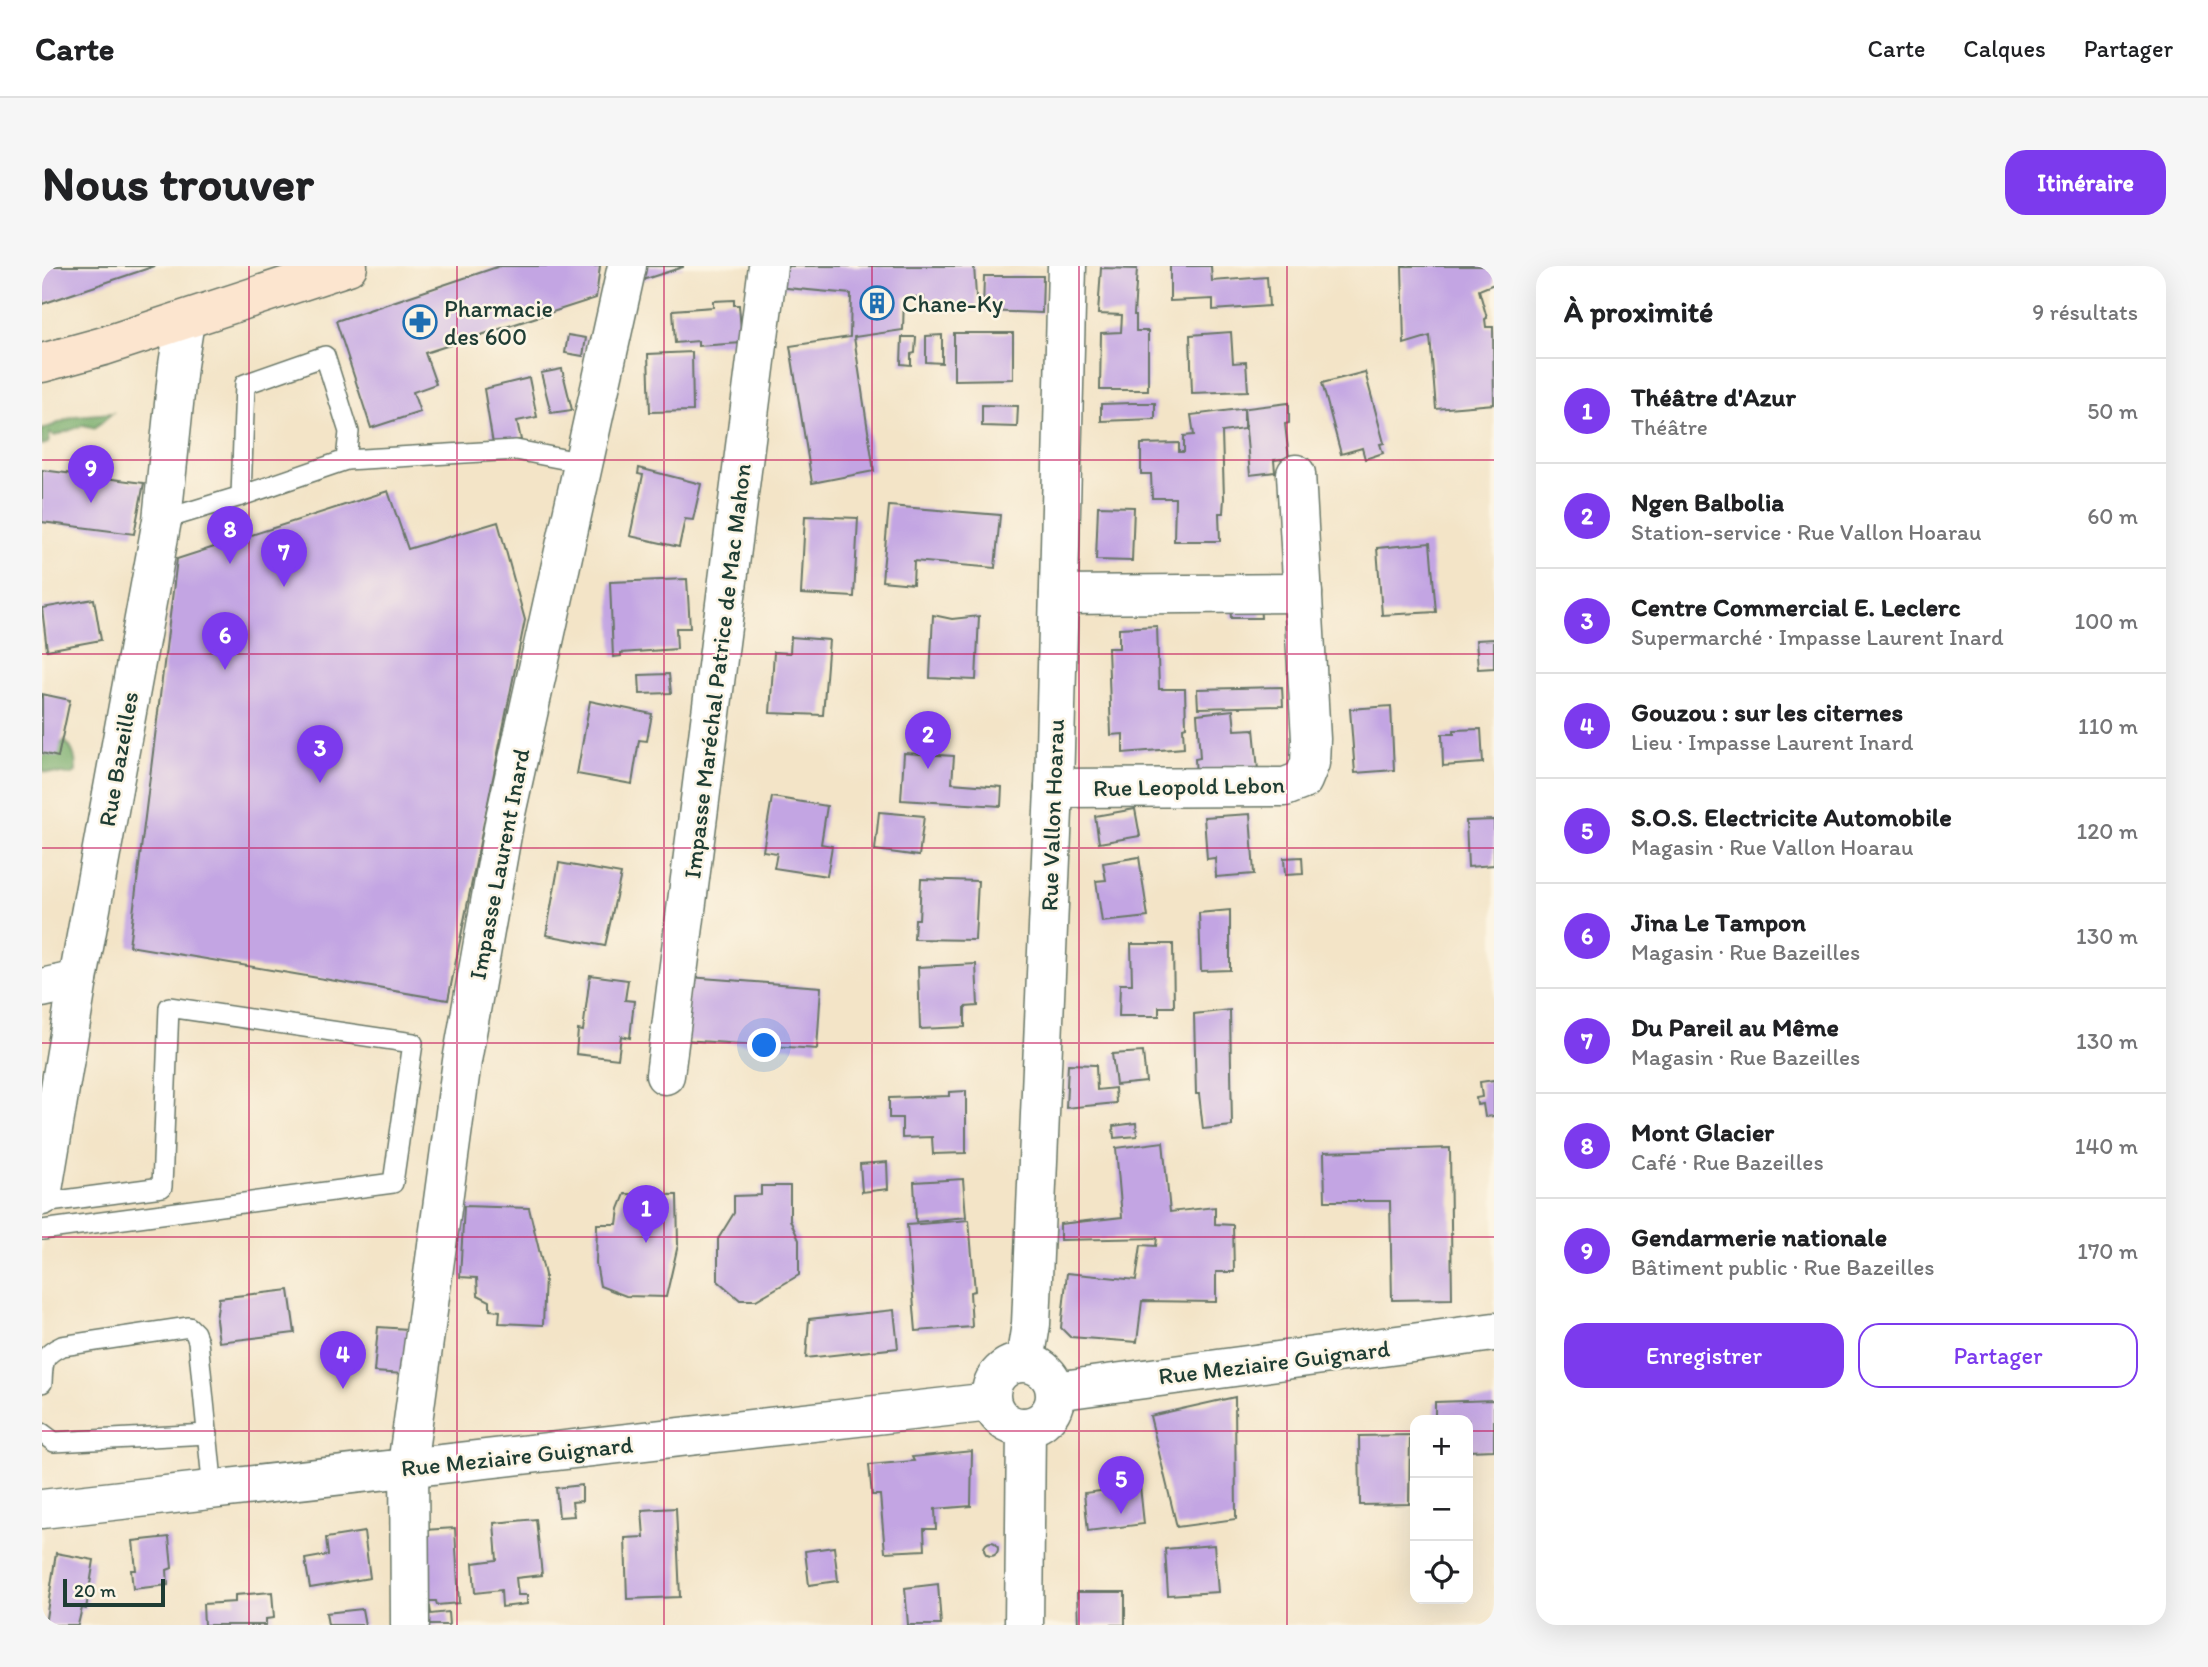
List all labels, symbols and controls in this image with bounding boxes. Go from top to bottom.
text: Carte [35,29,115,68]
text: Carte [1868,34,1925,63]
text: Calques [1963,34,2046,63]
text: Partager [2084,34,2173,63]
button: Itinéraire [2005,150,2166,215]
text: Nous trouver [42,153,314,212]
building icon: Chane-Ky [858,284,896,322]
place label: Chane-Ky [902,289,1004,318]
text: À proximité [1564,293,1713,330]
place label: Pharmacie des 600 [444,294,553,351]
text: 9 résultats [2032,298,2138,326]
pharmacy icon: Pharmacie des 600 [401,303,439,341]
text: Théâtre d'Azur [1631,381,1796,413]
text: 1 [1582,397,1592,425]
text: 50 m [2087,397,2138,425]
text: Théâtre [1631,413,1708,441]
pin: 9 [68,445,114,503]
street label: Impasse Maréchal Patrice de Mac Mahon [677,461,757,880]
text: Ngen Balbolia [1631,486,1784,518]
text: 2 [1581,502,1593,530]
text: 60 m [2087,502,2138,530]
pin: 8 [207,506,253,564]
text: Station-service · Rue Vallon Hoarau [1631,518,1982,546]
pin: 7 [261,529,307,587]
text: Centre Commercial E. Leclerc [1631,591,1961,623]
text: 3 [1581,607,1593,635]
text: 100 m [2074,607,2138,635]
pin: 6 [202,612,248,670]
text: Supermarché · Impasse Laurent Inard [1631,623,2004,651]
street label: Rue Bazeilles [92,689,144,829]
text: Gouzou : sur les citernes [1631,696,1903,728]
pin: 2 [905,711,951,769]
text: 4 [1580,712,1594,740]
text: 110 m [2078,712,2138,740]
street label: Rue Vallon Hoarau [1034,718,1070,912]
pin: 3 [297,725,343,783]
text: Lieu · Impasse Laurent Inard [1631,728,1913,756]
street label: Impasse Laurent Inard [462,746,536,982]
street label: Rue Leopold Lebon [1093,770,1285,802]
text: S.O.S. Electricite Automobile [1631,801,1952,833]
text: 5 [1581,817,1593,845]
text: 120 m [2077,817,2138,845]
text: Magasin · Rue Vallon Hoarau [1631,833,1914,861]
text: Jina Le Tampon [1631,906,1806,938]
text: 6 [1581,922,1593,950]
text: 130 m [2076,922,2138,950]
text: Magasin · Rue Bazeilles [1631,938,1860,966]
text: Du Pareil au Même [1631,1011,1839,1043]
text: 7 [1581,1027,1593,1055]
text: 130 m [2076,1027,2138,1055]
your location [747,1028,781,1062]
text: Magasin · Rue Bazeilles [1631,1043,1860,1071]
text: Mont Glacier [1631,1116,1774,1148]
text: 8 [1581,1132,1593,1160]
text: 140 m [2075,1132,2138,1160]
text: Café · Rue Bazeilles [1631,1148,1824,1176]
pin: 1 [623,1185,669,1243]
text: Gendarmerie nationale [1631,1221,1887,1253]
text: 9 [1581,1237,1593,1265]
text: 170 m [2077,1237,2138,1265]
text: Bâtiment public · Rue Bazeilles [1631,1253,1935,1281]
button: Enregistrer [1564,1323,1844,1388]
button: Partager [1858,1323,2138,1388]
pin: 4 [320,1331,366,1389]
street label: Rue Meziaire Guignard [1157,1333,1391,1391]
map controls [1410,1415,1473,1604]
button: + [1410,1415,1473,1478]
street label: Rue Meziaire Guignard [400,1429,634,1483]
pin: 5 [1098,1456,1144,1514]
button: − [1410,1478,1473,1541]
button: locate [1410,1541,1473,1604]
scale bar [63,1576,164,1608]
text: 20 m [74,1579,116,1602]

